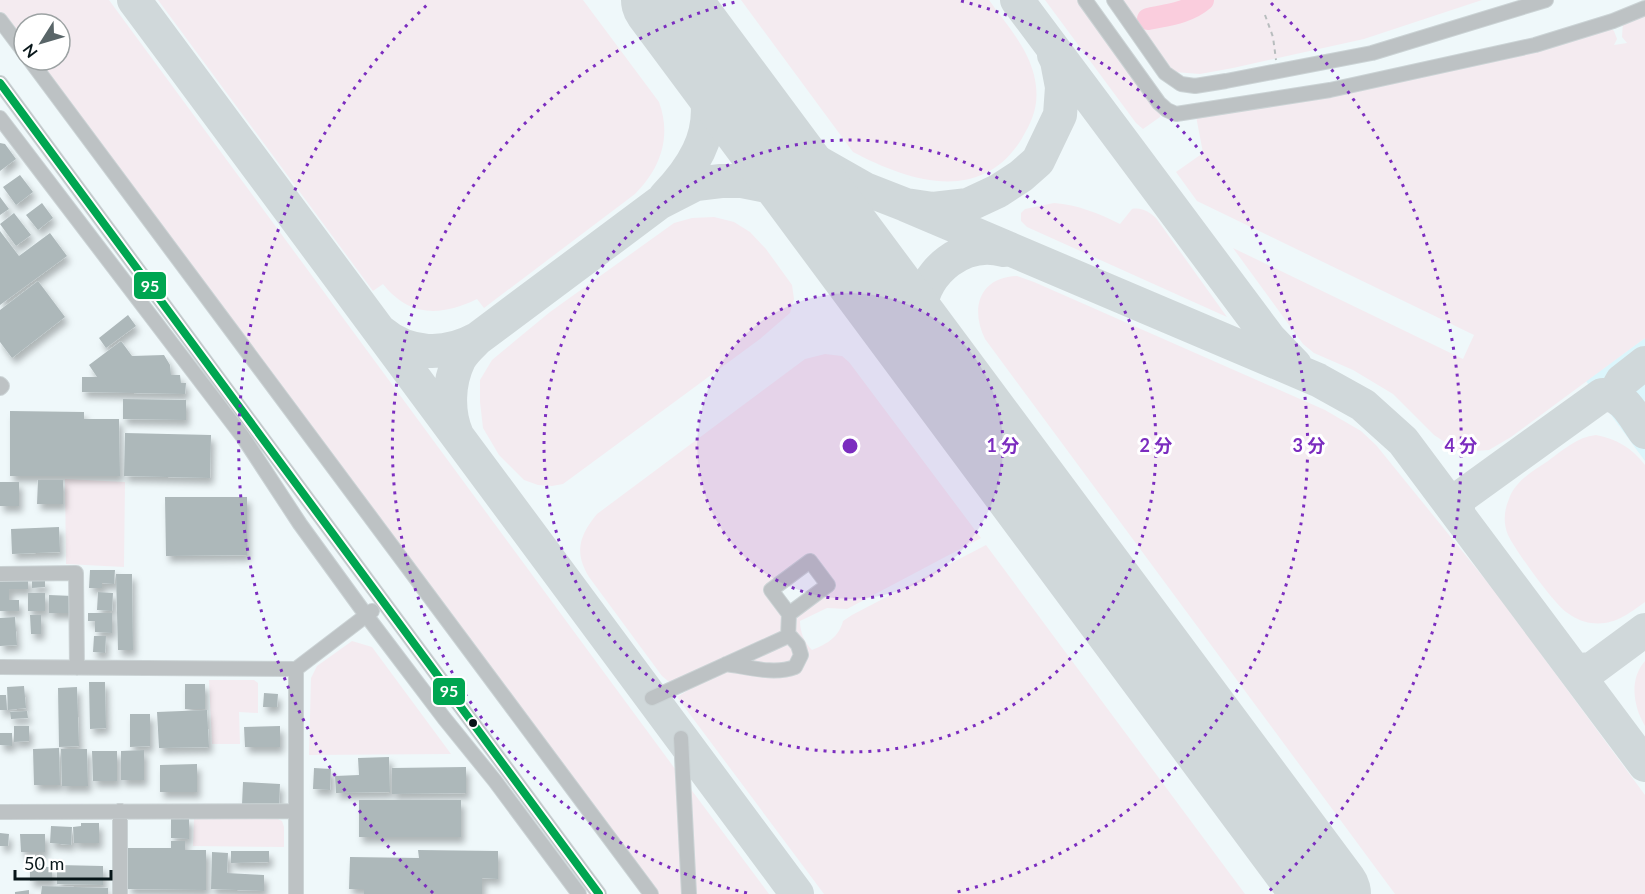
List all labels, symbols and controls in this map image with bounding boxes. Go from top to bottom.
north arrow [12,12,72,72]
text: N [18,41,41,62]
line badge: 95 [133,271,167,300]
text: 95 [141,276,159,295]
text: 1 分 [987,434,1019,456]
text: 2 分 [1140,434,1172,456]
text: 3 分 [1293,434,1325,456]
text: 4 分 [1445,434,1477,456]
centre of rings [840,436,860,456]
line badge: 95 [432,677,466,706]
text: 95 [440,681,458,700]
unlabelled marker [467,717,479,729]
scale bar [15,843,111,881]
text: 50 m [24,852,64,874]

